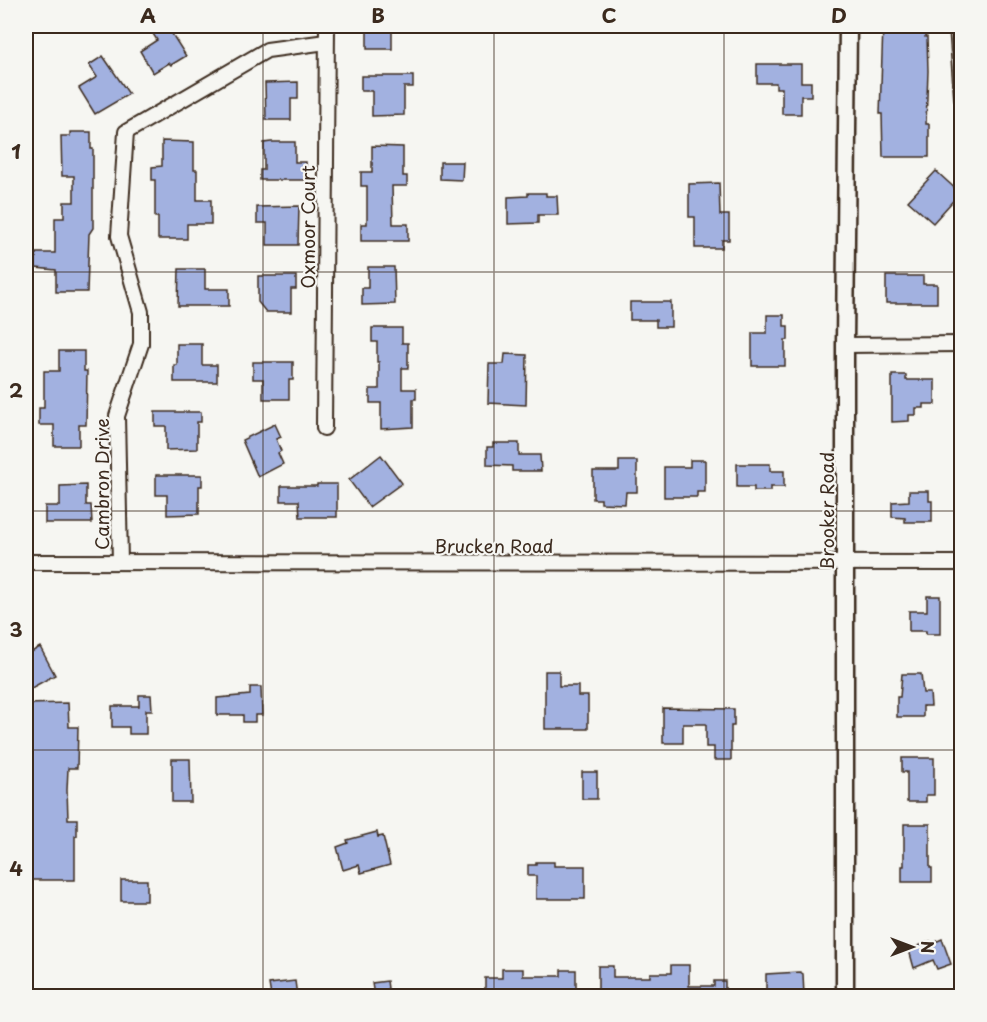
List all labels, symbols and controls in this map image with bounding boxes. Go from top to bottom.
text: A [140,0,156,30]
text: B [371,0,385,30]
text: C [601,0,617,30]
text: D [831,0,847,30]
text: 1 [11,136,21,166]
street label: Oxmoor Court [294,165,321,289]
text: 2 [9,375,23,405]
street label: Cambron Drive [88,418,115,550]
street label: Brooker Road [813,452,840,570]
street label: Brucken Road [434,532,554,559]
text: 3 [9,614,23,644]
text: 4 [9,853,23,883]
north arrow [882,917,942,977]
text: N [916,941,940,953]

